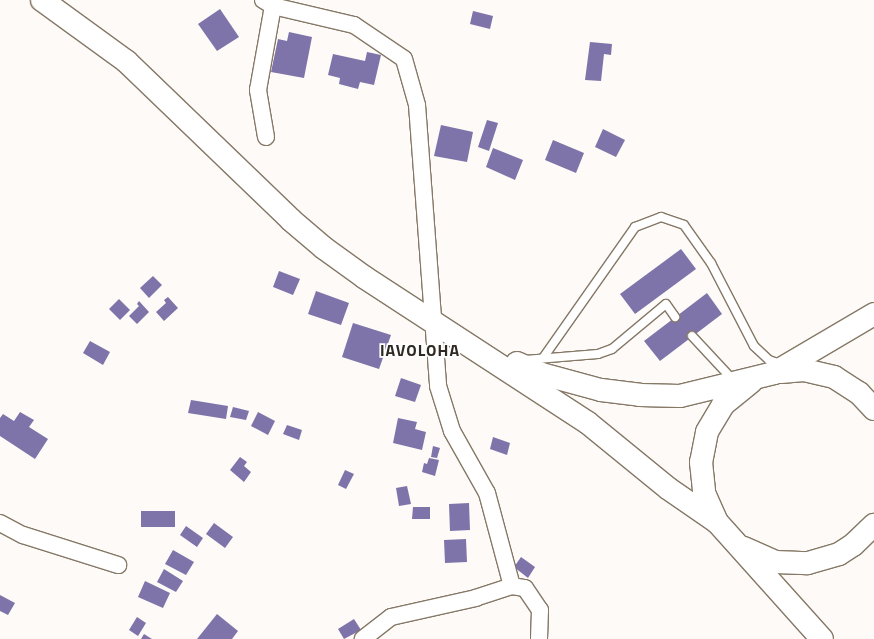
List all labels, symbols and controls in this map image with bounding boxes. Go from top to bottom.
district label: IAVOLOHA [380,340,460,360]

